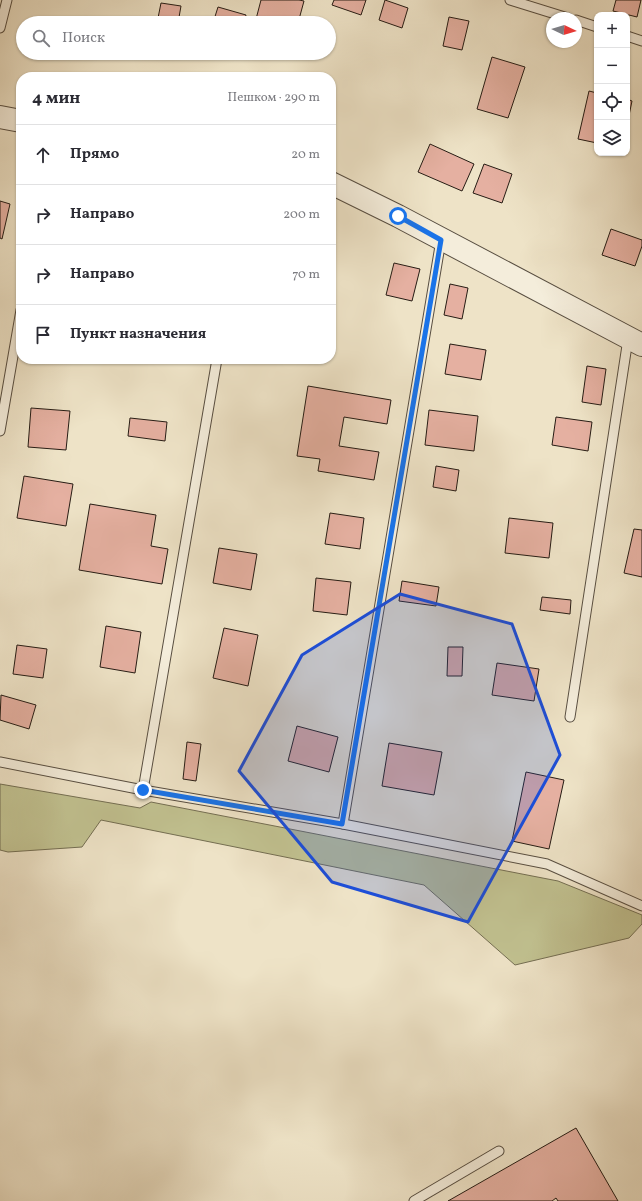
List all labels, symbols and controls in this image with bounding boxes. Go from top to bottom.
north arrow [546,12,582,48]
map controls [594,12,630,156]
button: + [594,12,630,48]
search box [16,16,336,60]
icon: search [30,27,52,49]
text: Поиск [62,28,105,49]
button: − [594,48,630,84]
button: locate [594,84,630,120]
text: 4 мин [32,87,80,110]
text: Пешком · 290 m [228,89,320,107]
button: layers [594,120,630,156]
icon: ahead [32,144,54,166]
text: Прямо [70,144,119,165]
text: 20 m [291,146,320,164]
icon: right [32,204,54,226]
text: Направо [70,204,134,225]
text: 200 m [283,206,320,224]
route start [389,207,407,225]
icon: right [32,264,54,286]
text: Направо [70,264,134,285]
text: 70 m [292,266,320,284]
icon: arrive [32,324,54,346]
text: Пункт назначения [70,324,206,345]
route end [134,781,152,799]

